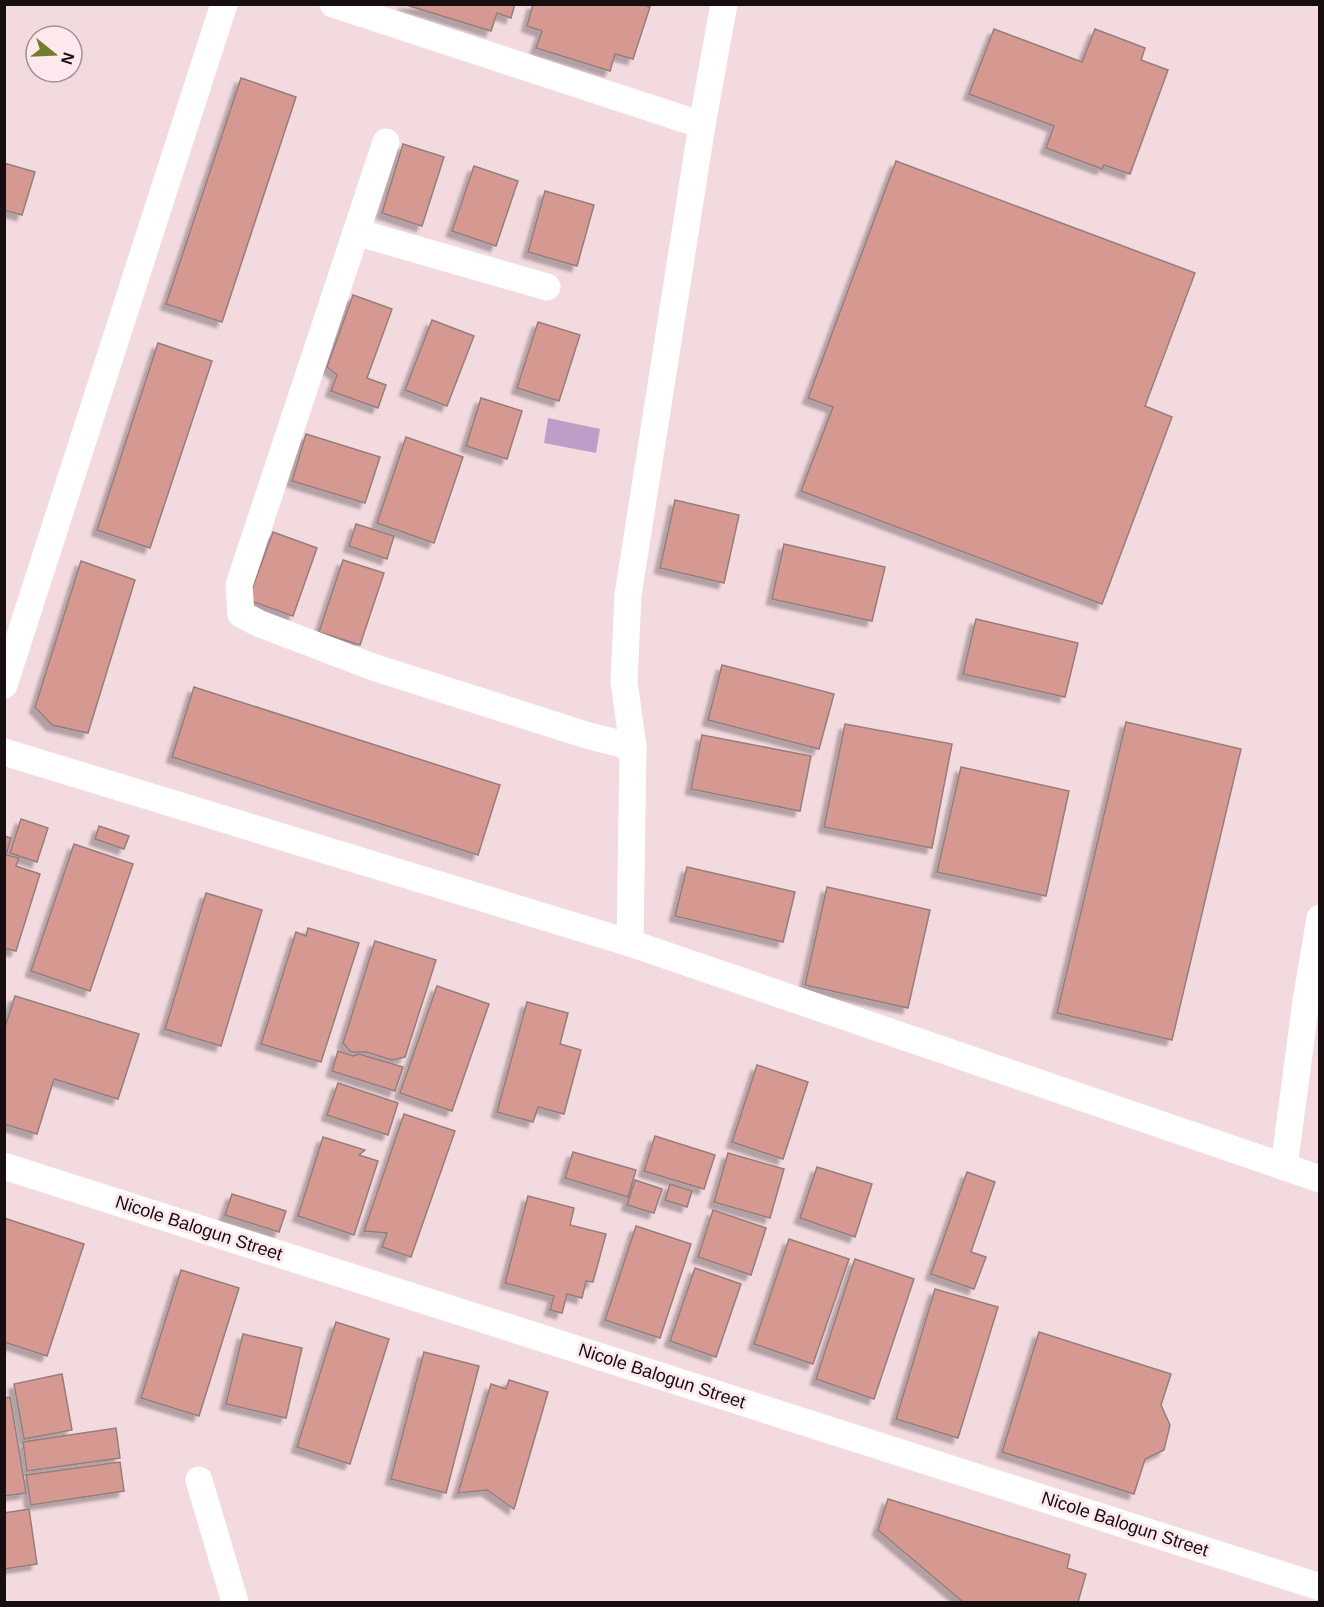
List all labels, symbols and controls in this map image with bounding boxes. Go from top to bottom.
north arrow [24,24,84,84]
text: N [58,50,78,67]
street label: Nicole Balogun Street [113,1192,285,1264]
street label: Nicole Balogun Street [576,1340,748,1412]
street label: Nicole Balogun Street [1039,1488,1211,1560]

